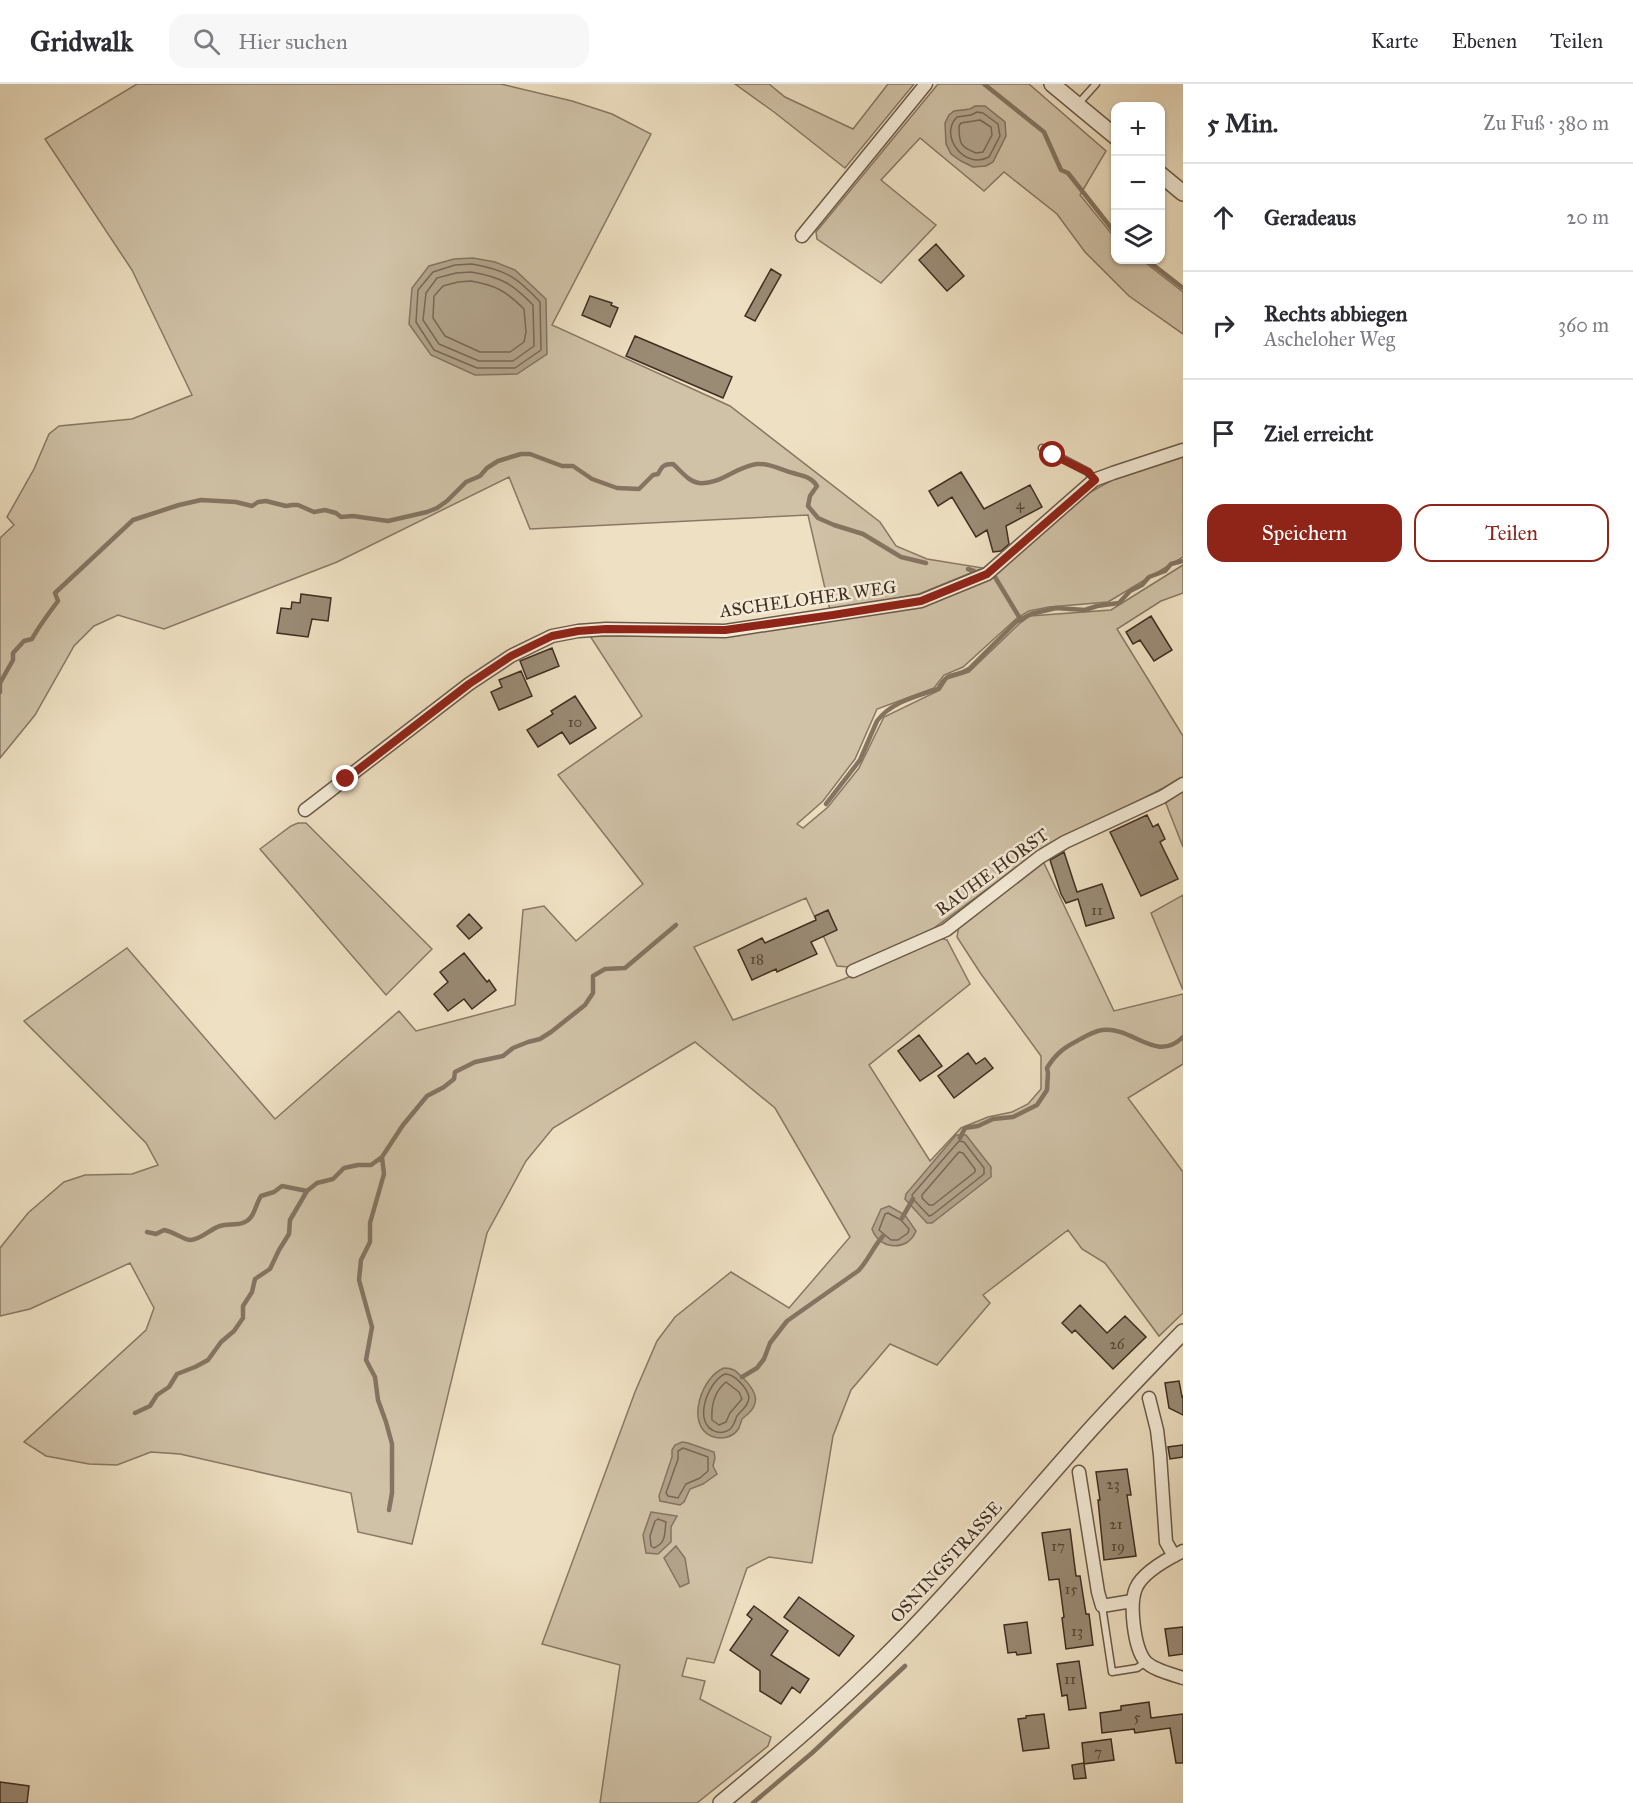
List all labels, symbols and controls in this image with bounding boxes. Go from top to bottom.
search box [169,14,589,68]
text: Gridwalk [30,24,133,59]
icon: search [190,25,223,58]
text: Hier suchen [238,28,348,55]
text: Karte [1371,28,1419,54]
text: Ebenen [1452,28,1517,54]
text: Teilen [1550,28,1603,54]
map controls [1111,102,1165,264]
button: + [1111,102,1165,156]
text: 5 Min. [1207,107,1278,139]
text: Zu Fuß · 380 m [1483,111,1609,135]
button: − [1111,156,1165,210]
icon: ahead [1207,201,1240,234]
text: Geradeaus [1264,204,1356,231]
text: 20 m [1566,205,1609,229]
button: layers [1111,210,1165,264]
text: Rechts abbiegen [1264,300,1407,327]
icon: right [1207,309,1240,342]
text: 360 m [1558,313,1609,337]
text: Ascheloher Weg [1264,327,1395,351]
icon: arrive [1207,417,1240,450]
text: Ziel erreicht [1264,420,1373,447]
route start [1039,441,1065,467]
house number: 4 [1016,495,1025,513]
button: Speichern [1207,504,1402,562]
button: Teilen [1414,504,1609,562]
street label: ASCHELOHER WEG [717,576,898,622]
house number: 10 [568,713,582,731]
route end [332,765,358,791]
street label: RAUHE HORST [931,823,1053,921]
house number: 11 [1091,901,1103,919]
house number: 18 [750,950,764,968]
house number: 26 [1109,1335,1126,1353]
house number: 23 [1106,1475,1120,1493]
street label: OSNINGSTRASSE [886,1496,1007,1627]
house number: 21 [1109,1515,1123,1533]
house number: 17 [1051,1537,1065,1555]
house number: 19 [1111,1537,1125,1555]
house number: 15 [1065,1580,1077,1598]
house number: 13 [1071,1622,1083,1640]
house number: 11 [1064,1670,1076,1688]
house number: 5 [1134,1708,1141,1726]
house number: 7 [1094,1743,1102,1761]

